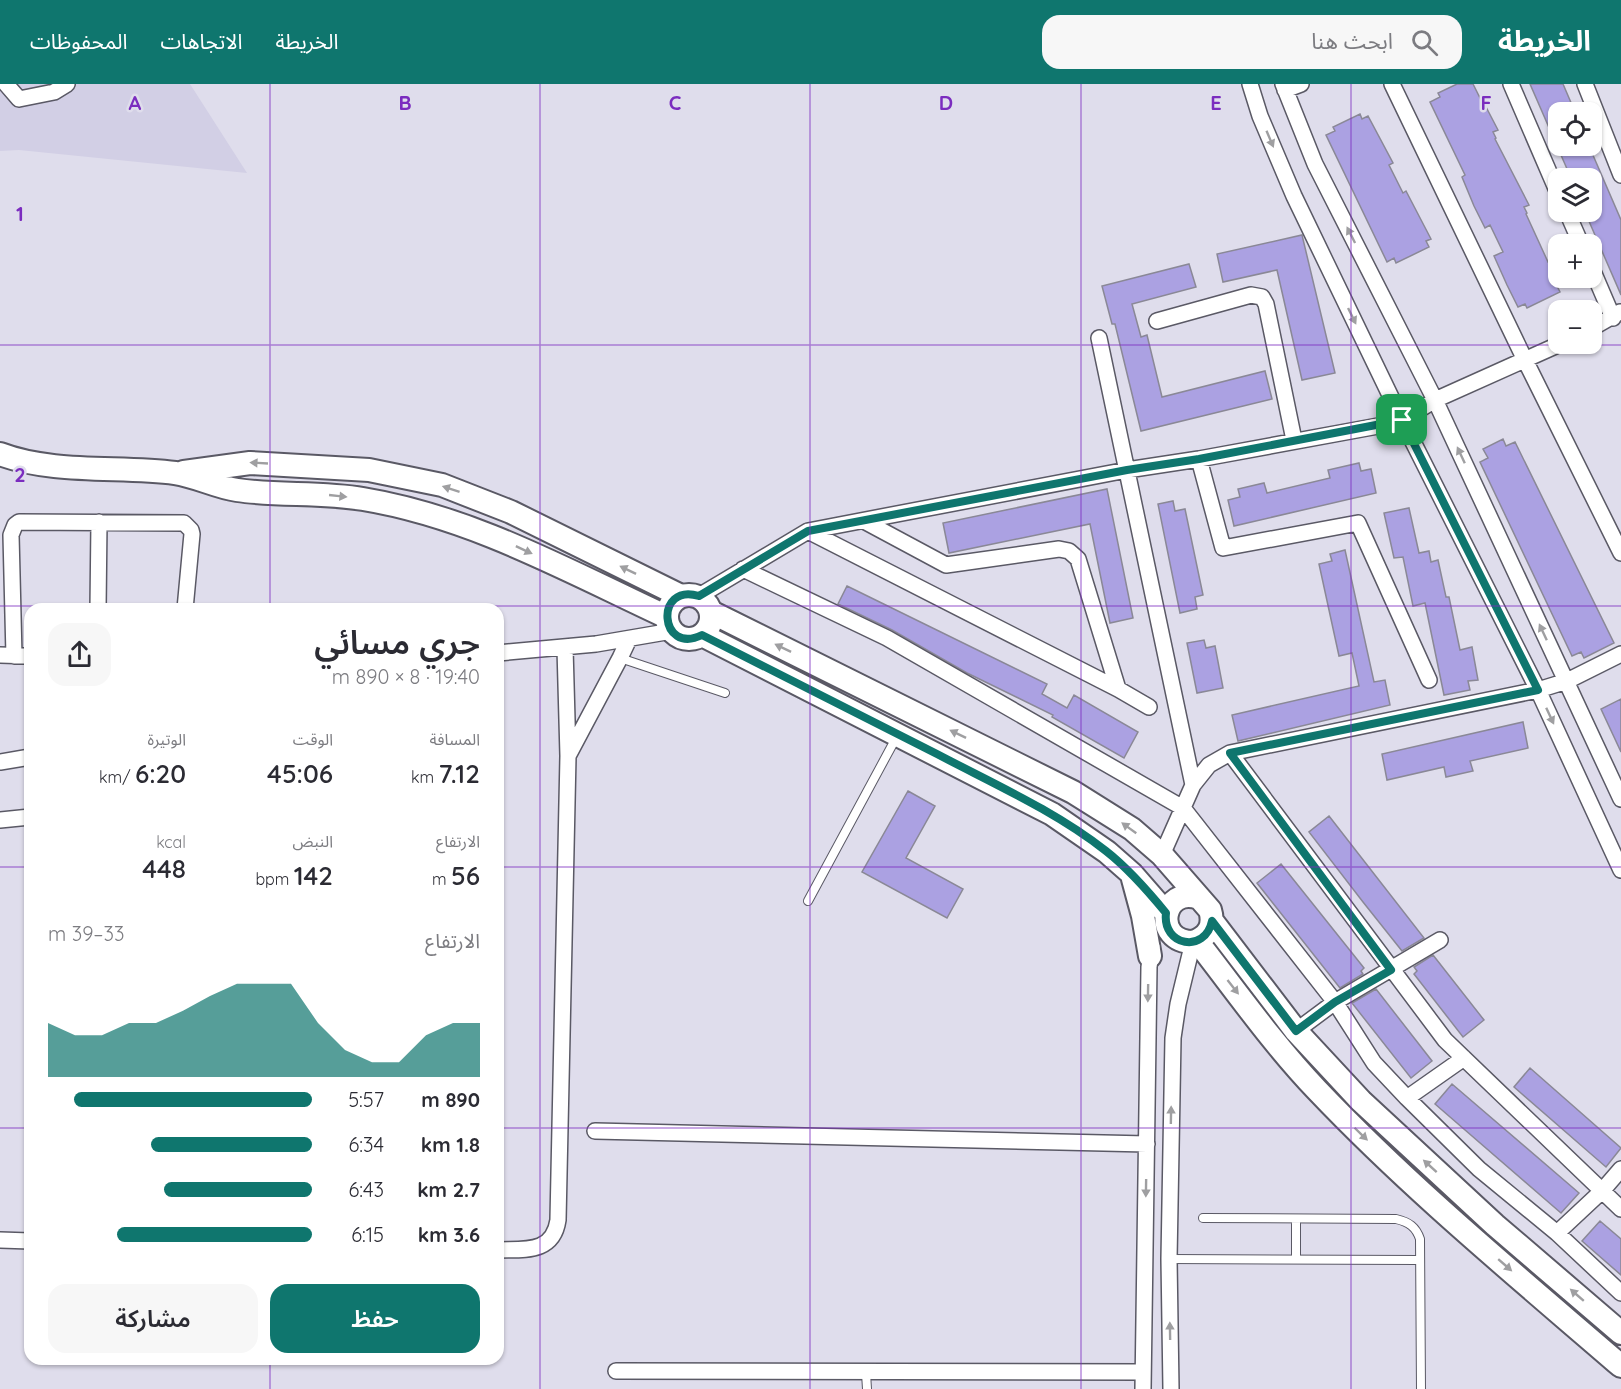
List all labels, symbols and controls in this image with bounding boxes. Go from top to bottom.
search box [1042,15,1462,69]
text: الخريطة [1498,23,1591,58]
icon: search [1408,26,1441,59]
text: ابحث هنا [1311,27,1393,55]
text: المحفوظات [30,28,127,54]
text: الاتجاهات [160,28,242,54]
text: الخريطة [275,28,338,54]
text: A [129,90,142,115]
text: B [398,90,412,115]
text: C [669,90,682,115]
text: D [939,90,953,115]
text: E [1210,90,1222,115]
text: F [1480,90,1492,115]
map controls [1548,102,1602,354]
button: locate [1548,102,1602,156]
one-way arrow [1265,130,1275,148]
button: layers [1548,168,1602,222]
text: 1 [16,201,24,226]
one-way arrow [1346,227,1356,244]
button: + [1548,234,1602,288]
button: − [1548,300,1602,354]
one-way arrow [1348,307,1357,324]
pin [1376,394,1427,445]
icon: arrive [1385,403,1418,436]
one-way arrow [1456,447,1465,464]
one-way arrow [249,459,268,468]
text: 2 [14,462,26,487]
one-way arrow [442,483,460,493]
one-way arrow [329,491,348,501]
one-way arrow [516,546,533,555]
one-way arrow [620,565,637,574]
text: جري مسائي [314,621,480,662]
button: share [48,623,111,686]
one-way arrow [1539,623,1548,640]
one-way arrow [775,643,792,652]
text: 19:40 · 8 × 890 m [332,664,480,689]
one-way arrow [1546,708,1555,725]
text: الوتيرة [148,729,186,749]
text: الوقت [293,729,333,749]
text: المسافة [430,729,480,749]
one-way arrow [949,730,966,739]
text: 6:20 [135,757,186,790]
text: 45:06 [267,757,333,790]
text: 7.12 [439,757,480,790]
text: /km [99,767,135,787]
text: km [411,767,439,787]
one-way arrow [1121,822,1136,834]
text: النبض [292,831,333,851]
text: الارتفاع [436,831,480,851]
text: kcal [156,832,186,852]
text: 448 [142,852,186,885]
text: 142 [294,859,333,892]
text: 56 [451,859,480,892]
text: bpm [255,869,294,889]
text: m [432,869,451,889]
text: 33–39 m [48,921,125,946]
text: الارتفاع [425,928,480,953]
one-way arrow [1226,980,1238,995]
one-way arrow [1143,984,1153,1003]
text: 5:57 [348,1087,384,1112]
text: 890 m [421,1087,480,1112]
one-way arrow [1167,1105,1176,1124]
one-way arrow [1353,1127,1368,1141]
text: 6:34 [348,1132,384,1157]
text: 1.8 km [421,1132,480,1157]
one-way arrow [1423,1159,1438,1173]
text: 6:43 [348,1177,384,1202]
text: 2.7 km [417,1177,480,1202]
one-way arrow [1141,1179,1151,1198]
text: 6:15 [351,1222,384,1247]
text: 3.6 km [418,1222,480,1247]
one-way arrow [1497,1259,1513,1272]
button: مشاركة [48,1284,258,1353]
button: حفظ [270,1284,480,1353]
one-way arrow [1570,1289,1585,1302]
one-way arrow [1165,1321,1175,1340]

